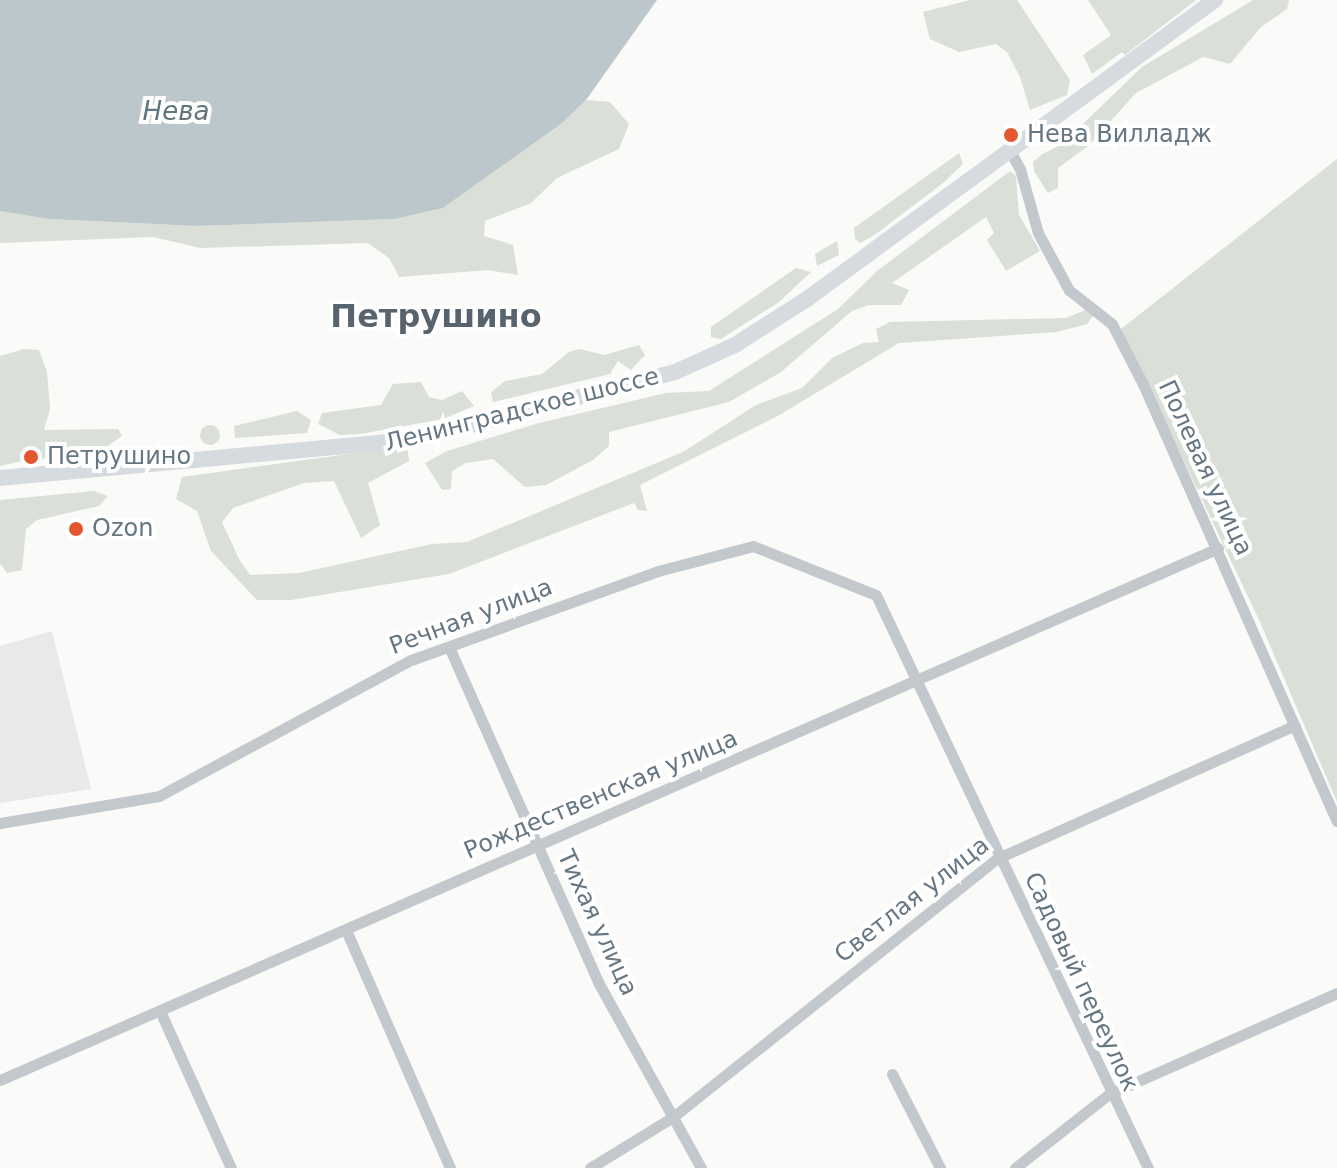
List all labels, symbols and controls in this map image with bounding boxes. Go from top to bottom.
water label: Нева [143,96,209,128]
place label: Нева Вилладж [1027,121,1212,149]
marker: Нева Вилладж [1002,126,1020,144]
district label: Петрушино [330,297,542,335]
street label: Ленинградское шоссе [382,362,662,458]
street label: Полевая улица [1152,376,1258,560]
place label: Петрушино [47,443,191,471]
marker: Петрушино [22,448,40,466]
place label: Ozon [92,515,153,543]
marker: Ozon [67,520,85,538]
street label: Речная улица [386,573,556,661]
street label: Рождественская улица [460,724,742,866]
street label: Светлая улица [829,831,995,969]
street label: Тихая улица [551,846,643,1000]
street label: Садовый переулок [1018,868,1144,1096]

